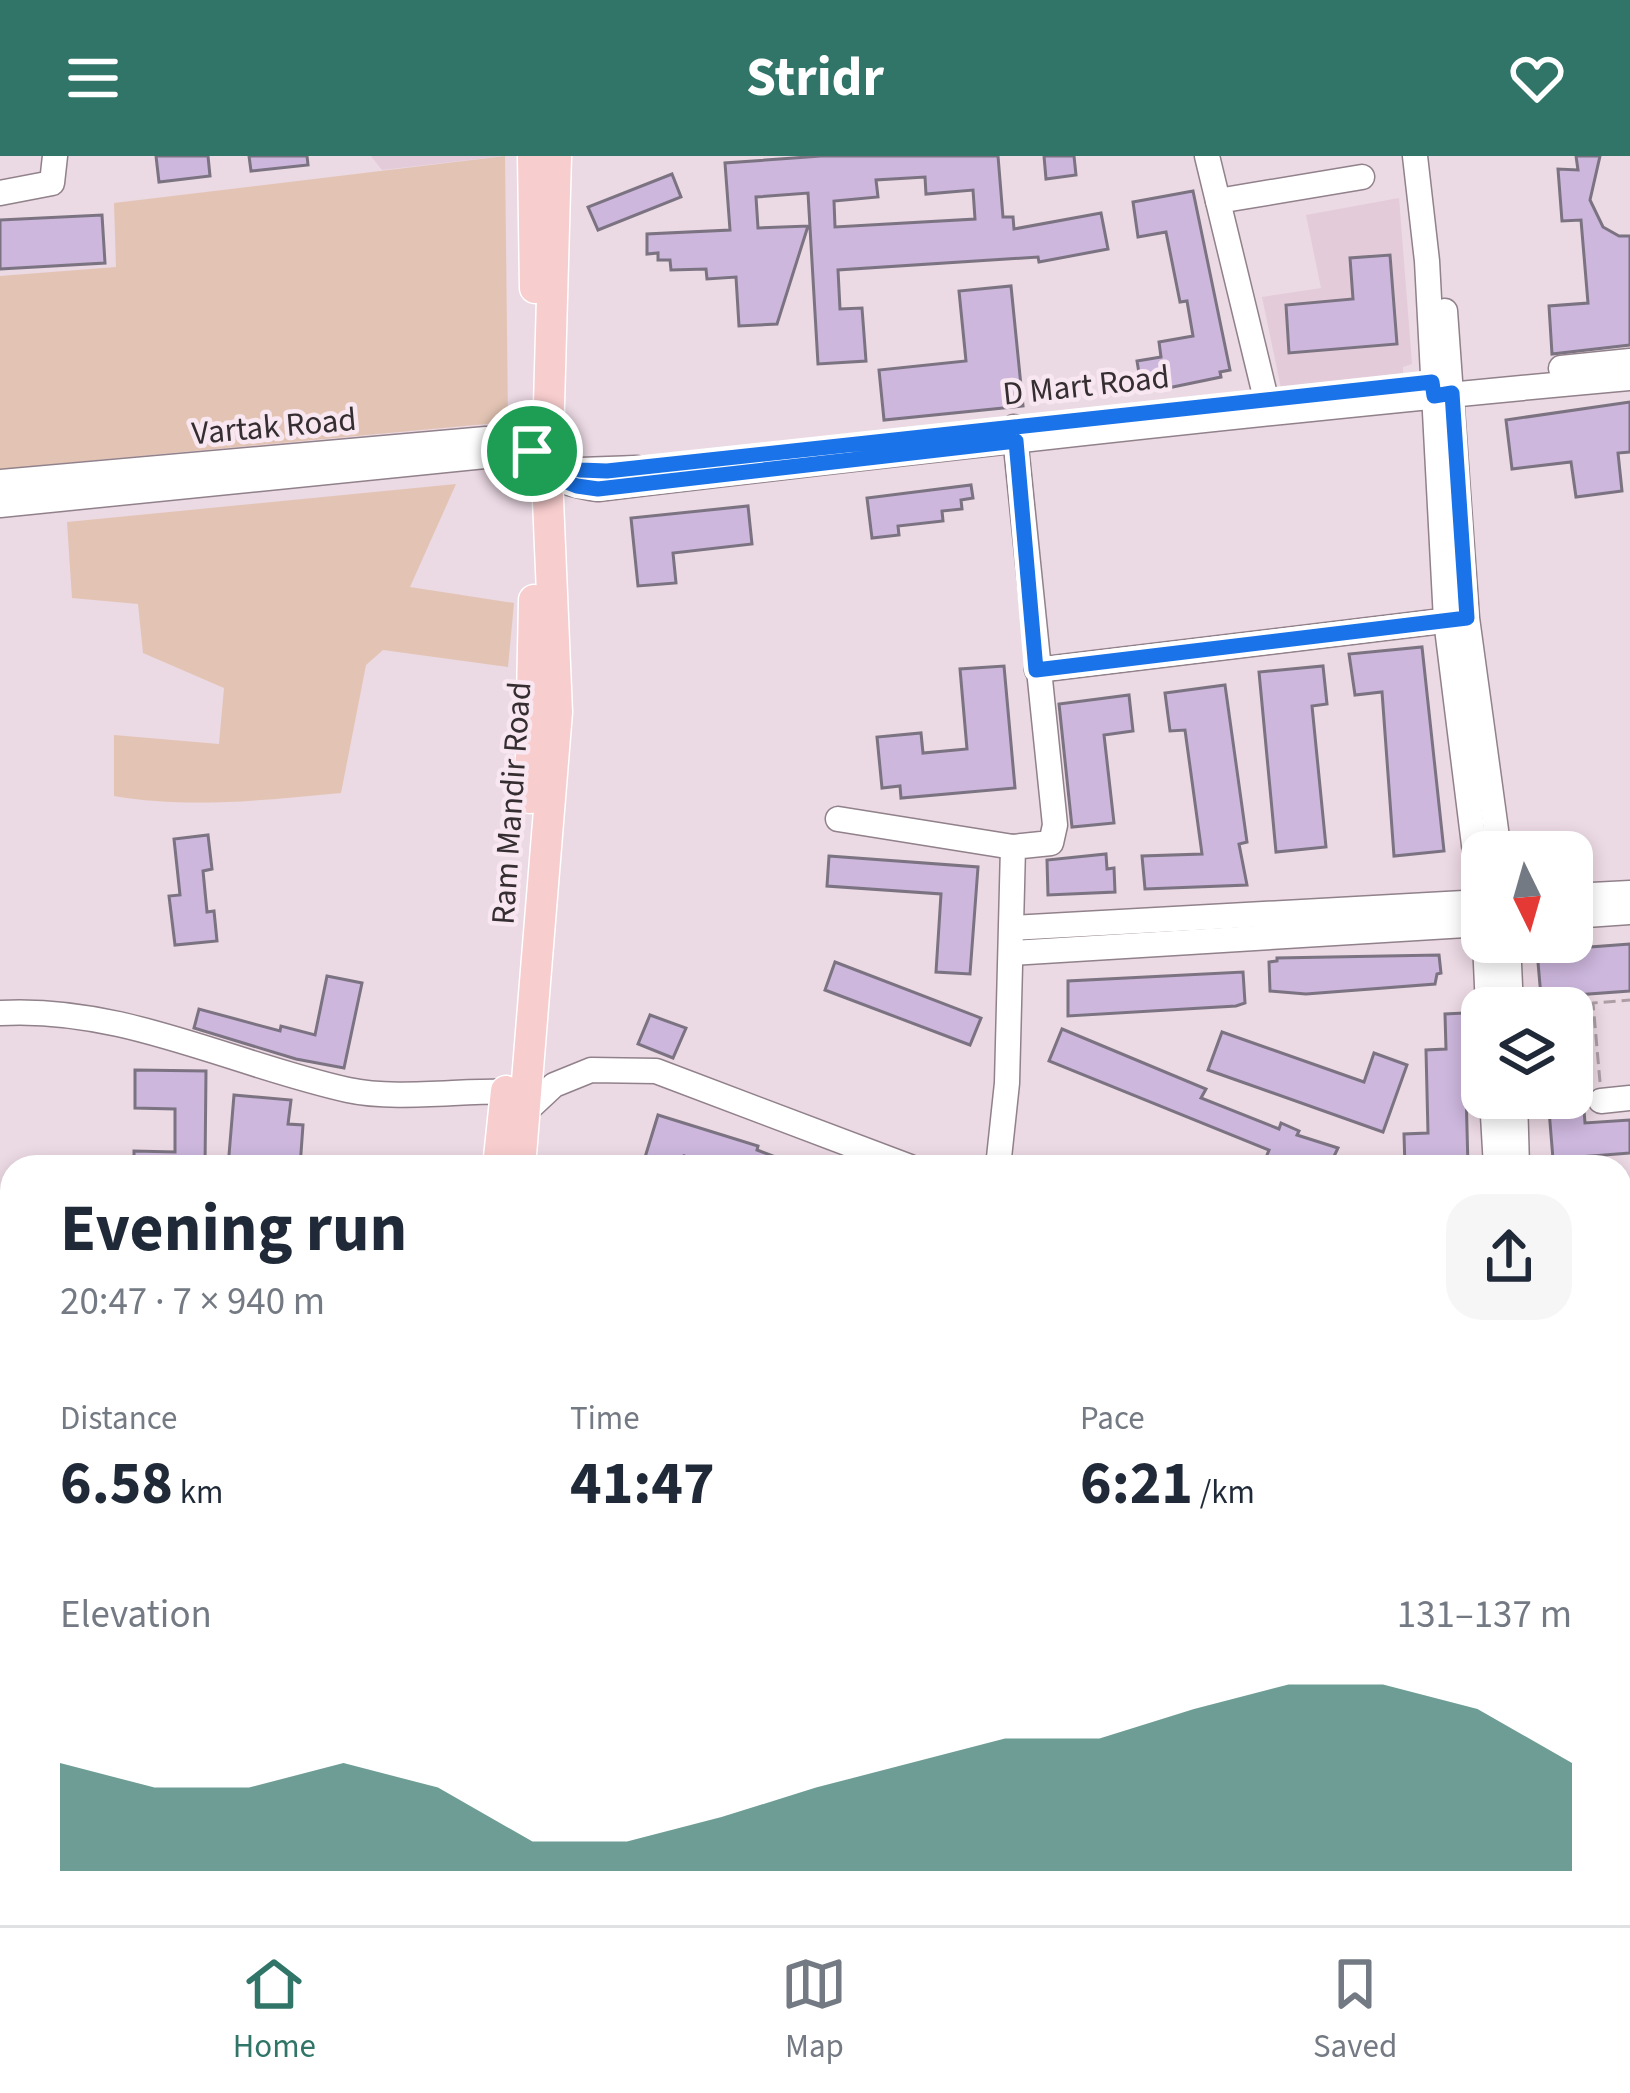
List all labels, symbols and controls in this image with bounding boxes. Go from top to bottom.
text: Stridr [746,40,884,117]
icon: menu [60,45,126,111]
icon: heart [1504,45,1570,111]
street label: D Mart Road [1000,353,1172,418]
street label: Vartak Road [190,396,358,457]
pin [481,400,583,502]
icon: arrive [499,418,565,484]
street label: Ram Mandir Road [480,680,543,926]
north arrow [1461,831,1593,963]
map controls [1461,831,1593,1119]
button: layers [1461,987,1593,1119]
text: Evening run [60,1182,407,1276]
button: share [1446,1194,1572,1320]
text: 20:47 · 7 × 940 m [60,1274,325,1330]
text: Distance [60,1395,177,1442]
text: Time [570,1395,640,1442]
text: Pace [1080,1395,1145,1442]
text: 6.58 [60,1442,173,1527]
text: 41:47 [570,1442,715,1527]
text: 6:21 [1080,1442,1193,1527]
text: km [173,1469,223,1516]
text: /km [1193,1469,1255,1516]
text: Elevation [60,1587,212,1643]
text: 131–137 m [1397,1587,1572,1643]
tab: Home [233,1951,316,2070]
tab: Map [781,1951,847,2070]
tab: Saved [1313,1951,1397,2070]

